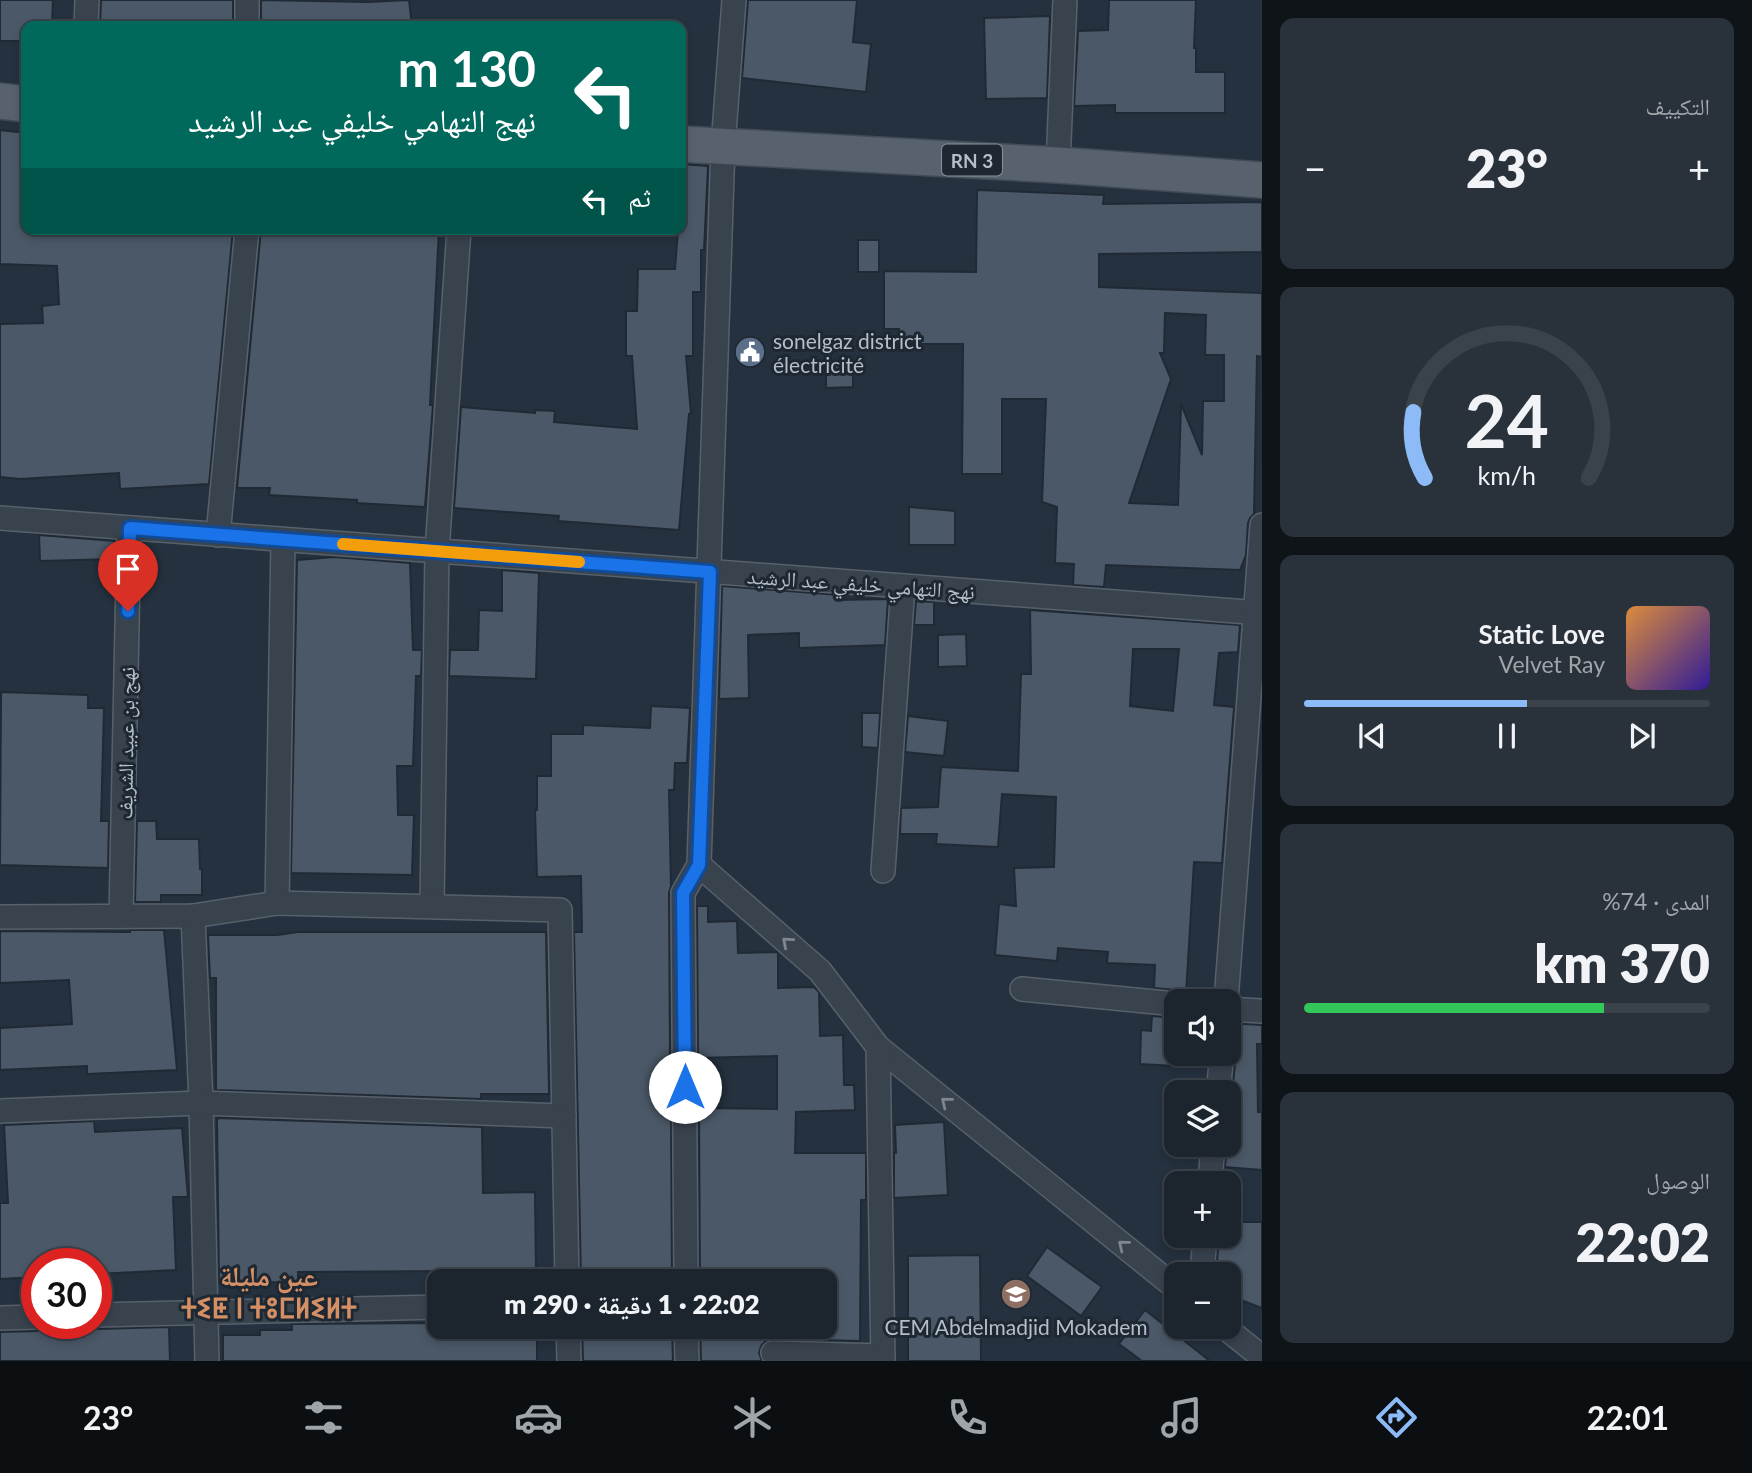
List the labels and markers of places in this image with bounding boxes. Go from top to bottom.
place label: sonelgaz district électricité [773,328,922,377]
public building icon: sonelgaz district électricité [733,335,767,369]
pin [98,539,158,611]
school or university icon: CEM Abdelmadjid Mokadem [999,1277,1033,1311]
place label: CEM Abdelmadjid Mokadem [884,1314,1148,1339]

